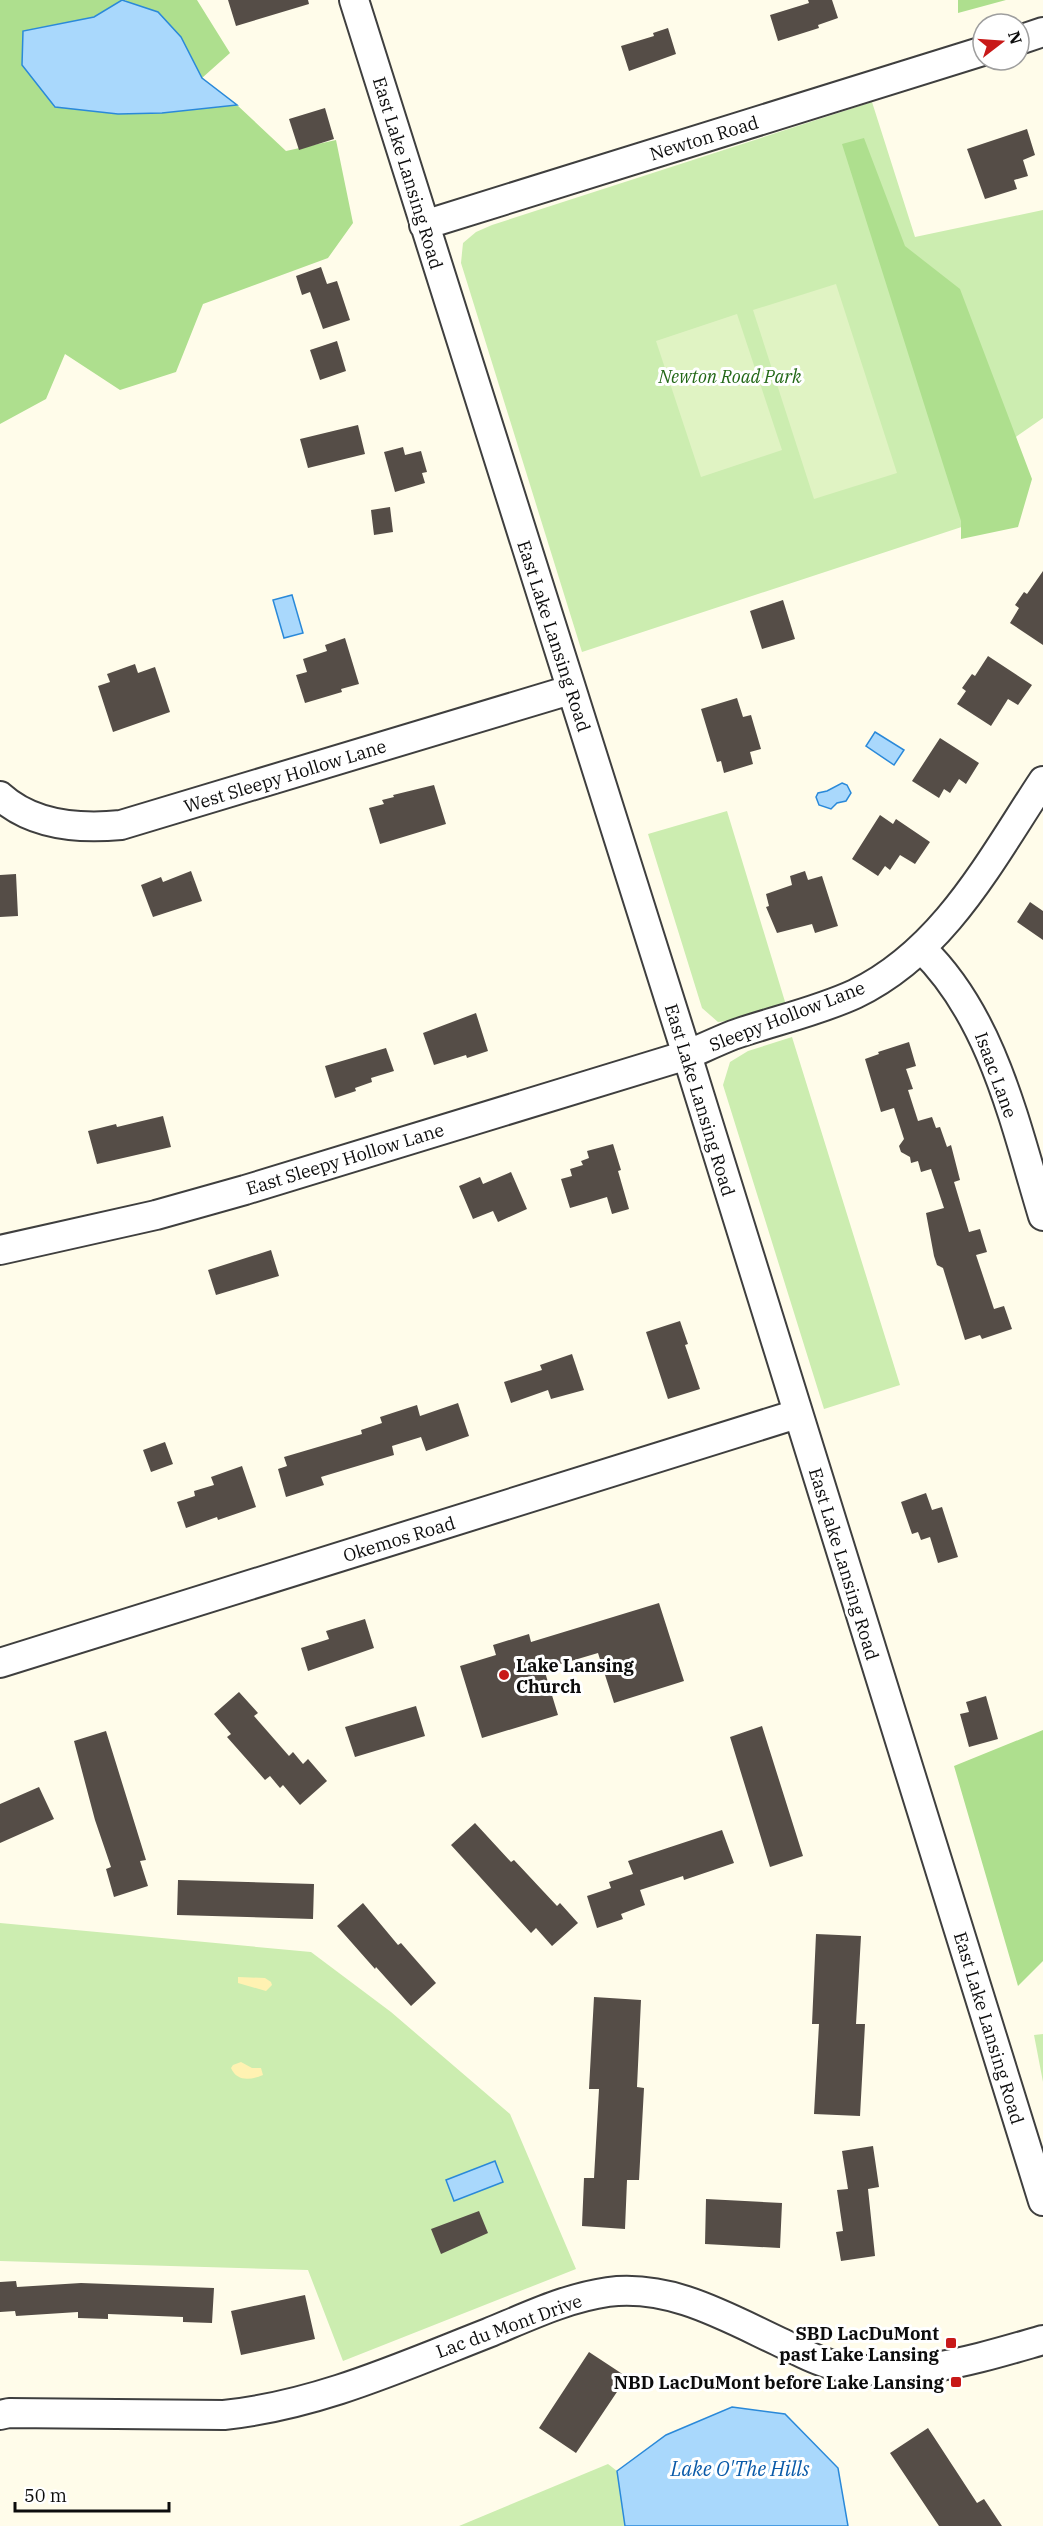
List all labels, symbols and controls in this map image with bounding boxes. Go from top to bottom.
north arrow [971,12,1031,72]
text: N [1004,29,1027,47]
street label: East Lake Lansing Road [368,74,448,272]
street label: Newton Road [647,111,761,165]
park label: Newton Road Park [657,365,802,388]
street label: East Lake Lansing Road [512,537,596,735]
street label: West Sleepy Hollow Lane [181,734,389,818]
street label: Sleepy Hollow Lane [706,976,868,1056]
street label: East Lake Lansing Road [660,1001,740,1199]
street label: Isaac Lane [970,1029,1022,1121]
street label: East Sleepy Hollow Lane [243,1118,447,1200]
street label: East Lake Lansing Road [804,1465,884,1663]
street label: Okemos Road [340,1511,458,1567]
place label: Lake Lansing Church [516,1654,634,1698]
marker: Lake Lansing Church [497,1668,511,1682]
street label: East Lake Lansing Road [949,1929,1029,2127]
street label: Lac du Mont Drive [433,2289,585,2363]
place label: SBD LacDuMont past Lake Lansing [779,2322,940,2366]
marker: SBD LacDuMont past Lake Lansing [944,2336,958,2350]
place label: NBD LacDuMont before Lake Lansing [614,2371,945,2394]
marker: NBD LacDuMont before Lake Lansing [949,2375,963,2389]
water label: Lake O'The Hills [670,2455,810,2482]
scale bar [15,2475,170,2513]
text: 50 m [24,2484,67,2507]

